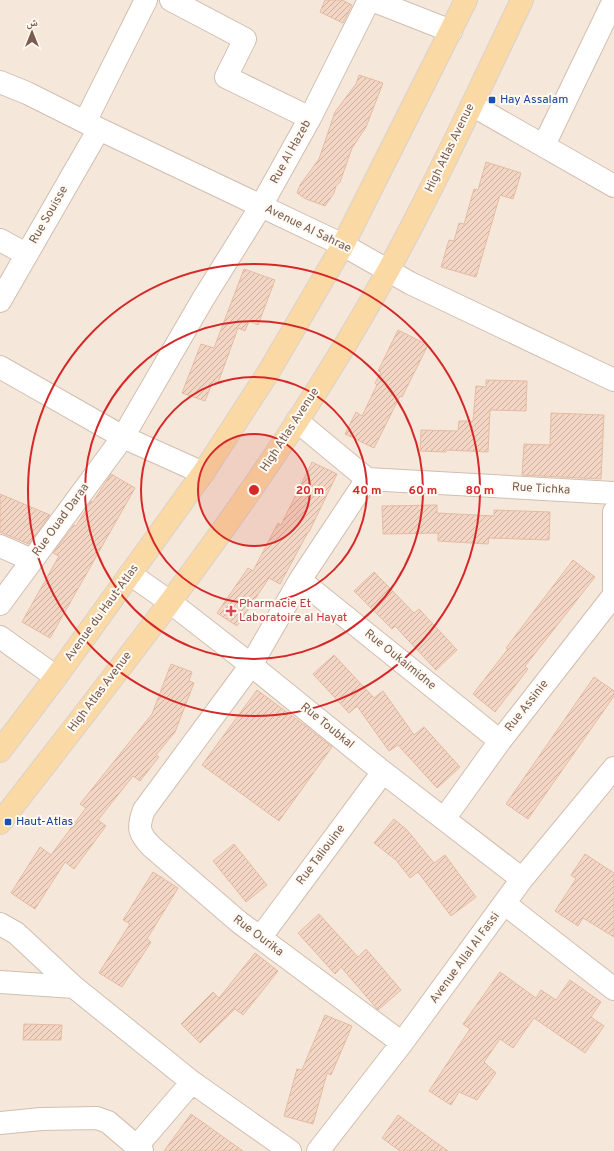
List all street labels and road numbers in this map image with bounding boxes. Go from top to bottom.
street label: High Atlas Avenue [422,101,478,195]
street label: Rue Al Hazeb [267,117,315,187]
street label: Rue Souisse [26,183,72,247]
street label: Avenue Al Sahrae [262,201,354,257]
street label: High Atlas Avenue [257,385,323,475]
street label: Rue Tichka [511,479,571,499]
street label: Rue Ouad Daraa [29,480,93,560]
street label: Avenue du Haut-Atlas [61,561,143,665]
street label: Rue Oukaimidne [361,626,439,694]
street label: High Atlas Avenue [64,648,136,736]
street label: Rue Assinie [502,677,552,735]
street label: Rue Toubkal [297,699,357,753]
street label: Rue Taliouine [293,821,349,889]
street label: Avenue Allal Al Fassi [426,909,504,1007]
street label: Rue Ourika [229,912,287,960]

